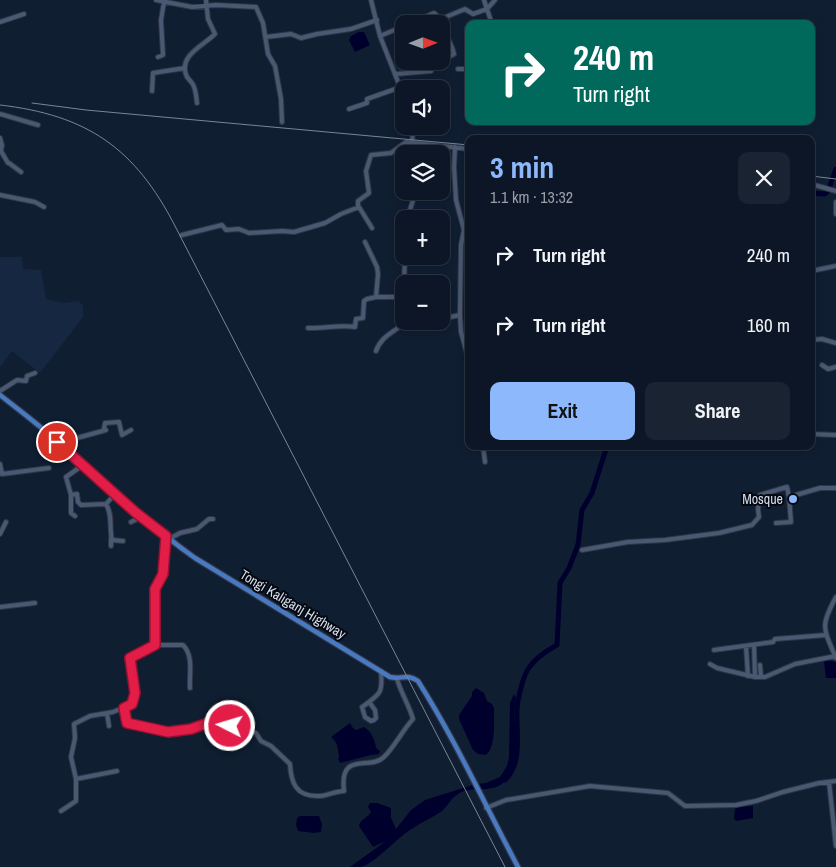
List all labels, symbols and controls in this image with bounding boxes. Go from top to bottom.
north arrow [395,15,450,70]
map controls [395,15,450,330]
text: 240 m [573,34,654,81]
icon: right [490,40,555,105]
text: Turn right [573,79,650,109]
button: sound [395,80,450,135]
button: layers [395,145,450,200]
text: 3 min [490,147,554,187]
button: close [738,152,790,204]
text: 1.1 km · 13:32 [490,186,573,208]
button: + [395,210,450,265]
icon: right [490,241,518,269]
text: Turn right [533,242,605,268]
text: 240 m [747,242,790,268]
button: − [395,275,450,330]
icon: right [490,311,518,339]
text: Turn right [533,312,605,338]
text: 160 m [747,312,790,338]
button: Exit [490,382,635,440]
button: Share [645,382,790,440]
pin [36,421,78,463]
icon: arrive [43,428,71,456]
place label: Mosque [742,490,783,508]
marker: Mosque [787,493,799,505]
street label: Tongi Kaliganj Highway [237,565,350,643]
position arrow [203,699,255,751]

